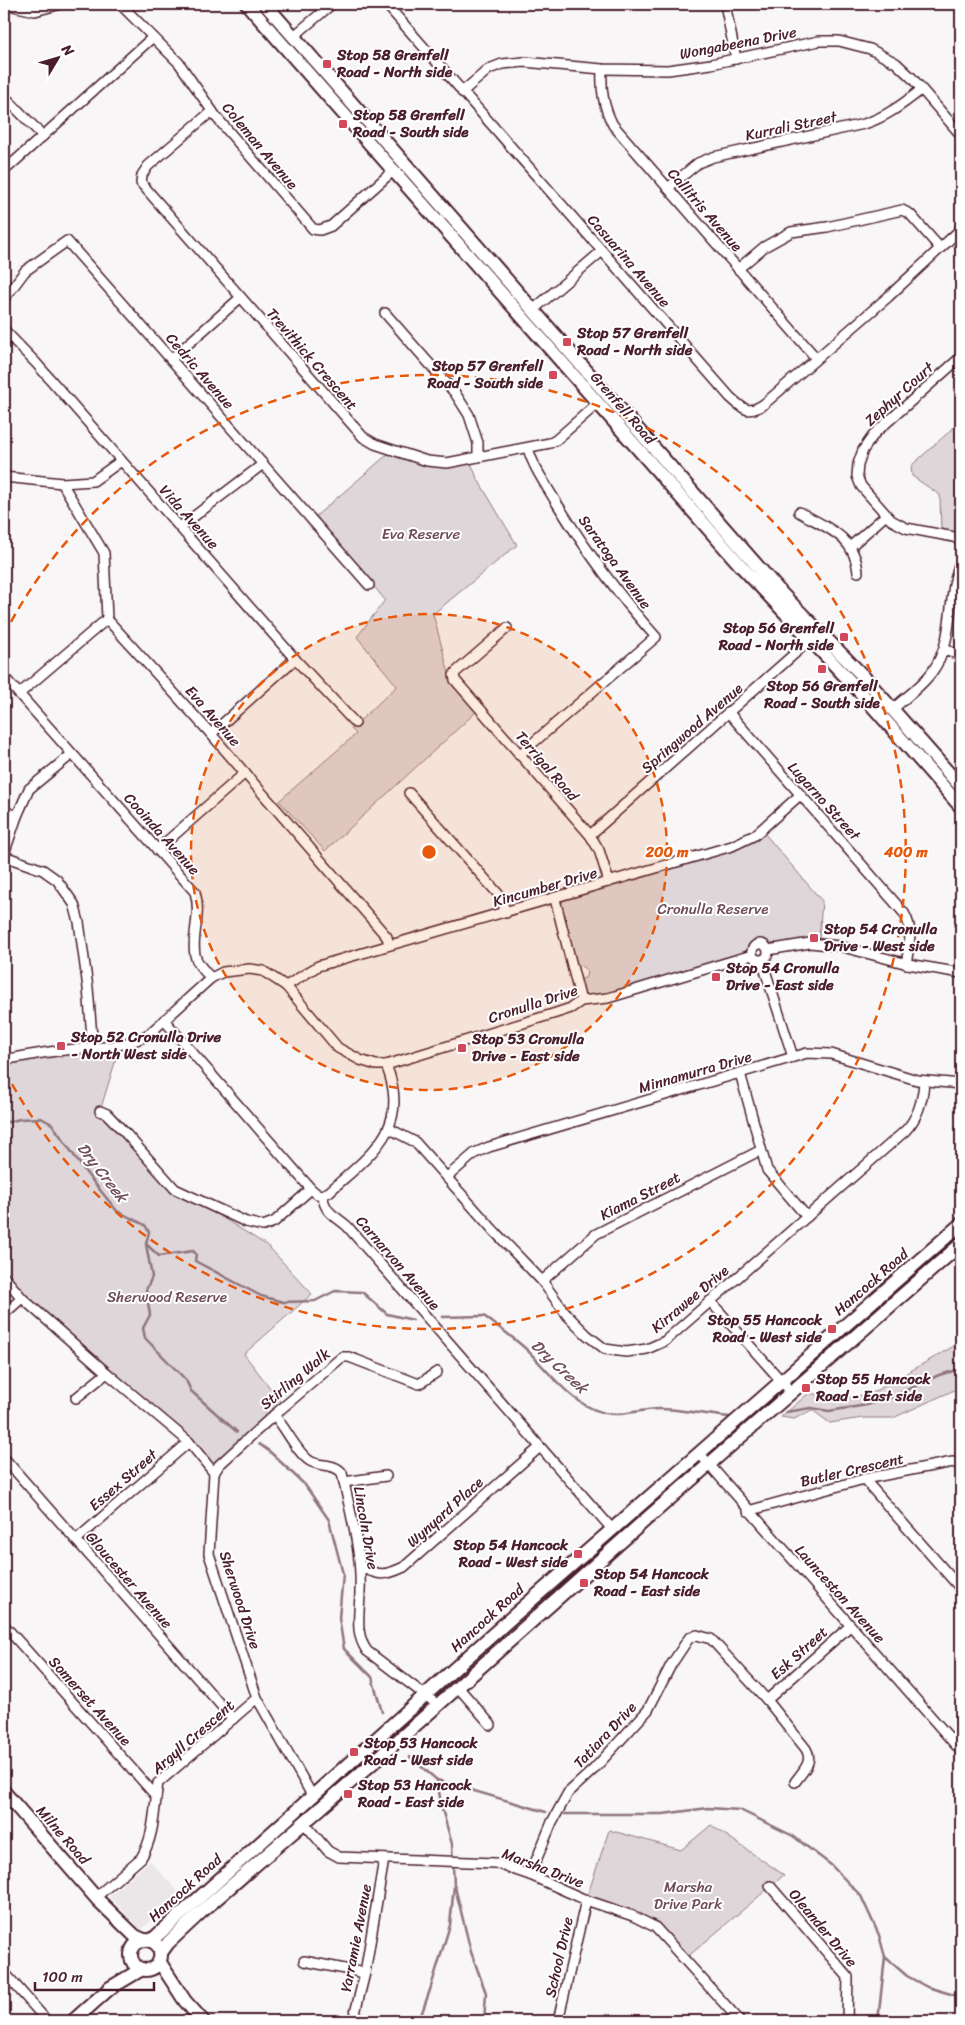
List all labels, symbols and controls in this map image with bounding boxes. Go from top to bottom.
street label: Wongabeena Drive [677,19,799,67]
north arrow [32,32,82,82]
text: N [54,38,81,62]
place label: Stop 58 Grenfell Road - North side [336,42,453,85]
marker: Stop 58 Grenfell Road - North side [321,58,333,70]
street label: Coleman Avenue [215,96,305,196]
place label: Stop 58 Grenfell Road - South side [352,102,469,145]
street label: Kurrali Street [743,103,840,148]
marker: Stop 58 Grenfell Road - South side [337,118,349,130]
street label: Callitris Avenue [661,162,749,258]
street label: Casuarina Avenue [581,208,677,314]
street label: Trevithick Crescent [260,302,365,417]
place label: Stop 57 Grenfell Road - North side [576,320,693,363]
street label: Cedric Avenue [159,327,241,415]
marker: Stop 57 Grenfell Road - North side [561,336,573,348]
place label: Stop 57 Grenfell Road - South side [426,353,544,396]
street label: Zephyr Court [858,355,941,433]
street label: Grenfell Road [584,366,663,451]
marker: Stop 57 Grenfell Road - South side [547,369,559,381]
street label: Vida Avenue [152,478,226,556]
street label: Saratoga Avenue [572,509,659,615]
park label: Eva Reserve [382,521,461,547]
place label: Stop 56 Grenfell Road - North side [718,615,835,658]
marker: Stop 56 Grenfell Road - North side [838,631,850,643]
marker: Stop 56 Grenfell Road - South side [816,663,828,675]
place label: Stop 56 Grenfell Road - South side [763,673,881,716]
street label: Springwood Avenue [635,676,749,780]
street label: Eva Avenue [179,679,248,753]
street label: Terrigal Road [509,725,586,808]
street label: Lugarno Street [781,755,868,847]
street label: Cooinda Avenue [117,786,207,882]
text: 200 m [644,839,689,865]
text: 400 m [883,839,928,865]
centre of rings [420,843,438,861]
street label: Kincumber Drive [490,860,601,914]
park label: Cronulla Reserve [657,896,769,922]
place label: Stop 54 Cronulla Drive - West side [823,916,938,959]
marker: Stop 54 Cronulla Drive - West side [808,932,820,944]
place label: Stop 54 Cronulla Drive - East side [725,955,840,998]
marker: Stop 54 Cronulla Drive - East side [710,971,722,983]
street label: Cronulla Drive [485,977,582,1031]
place label: Stop 52 Cronulla Drive - North West side [70,1024,222,1067]
place label: Stop 53 Cronulla Drive - East side [471,1026,585,1069]
marker: Stop 52 Cronulla Drive - North West side [55,1040,67,1052]
marker: Stop 53 Cronulla Drive - East side [456,1042,468,1054]
street label: Minnamurra Drive [635,1043,755,1101]
water label: Dry Creek [70,1136,137,1211]
street label: Kiama Street [595,1164,685,1228]
street label: Carnarvon Avenue [349,1210,447,1316]
street label: Hancock Road [828,1241,915,1322]
street label: Kirrawee Drive [645,1258,735,1340]
park label: Sherwood Reserve [107,1284,227,1310]
place label: Stop 55 Hancock Road - West side [707,1307,823,1350]
marker: Stop 55 Hancock Road - West side [826,1323,838,1335]
water label: Dry Creek [524,1332,597,1403]
street label: Stirling Walk [254,1341,337,1416]
place label: Stop 55 Hancock Road - East side [815,1366,931,1409]
marker: Stop 55 Hancock Road - East side [800,1382,812,1394]
street label: Essex Street [83,1442,164,1518]
street label: Butler Crescent [798,1445,907,1495]
street label: Wynyard Place [401,1470,489,1554]
street label: Lincoln Drive [346,1484,386,1572]
street label: Gloucester Avenue [79,1525,179,1635]
place label: Stop 54 Hancock Road - West side [452,1532,569,1575]
street label: Launceston Avenue [788,1538,892,1650]
street label: Sherwood Drive [212,1547,268,1653]
marker: Stop 54 Hancock Road - West side [572,1548,584,1560]
place label: Stop 54 Hancock Road - East side [593,1561,710,1604]
street label: Hancock Road [444,1577,531,1659]
marker: Stop 54 Hancock Road - East side [578,1577,590,1589]
street label: Esk Street [764,1619,834,1686]
street label: Somerset Avenue [42,1650,138,1752]
street label: Argyll Crescent [145,1693,241,1781]
street label: Tatiara Drive [567,1695,643,1775]
place label: Stop 53 Hancock Road - West side [363,1730,479,1773]
marker: Stop 53 Hancock Road - West side [348,1746,360,1758]
place label: Stop 53 Hancock Road - East side [357,1772,473,1815]
marker: Stop 53 Hancock Road - East side [342,1788,354,1800]
street label: Milne Road [29,1799,97,1872]
street label: Marsha Drive [498,1840,588,1896]
street label: Hancock Road [142,1847,229,1929]
park label: Marsha Drive Park [654,1874,723,1917]
street label: Yarramie Avenue [333,1881,379,1994]
street label: Oleander Drive [782,1883,864,1974]
street label: School Drive [537,1914,581,2000]
scale bar [35,1960,154,1992]
text: 100 m [42,1964,83,1990]

